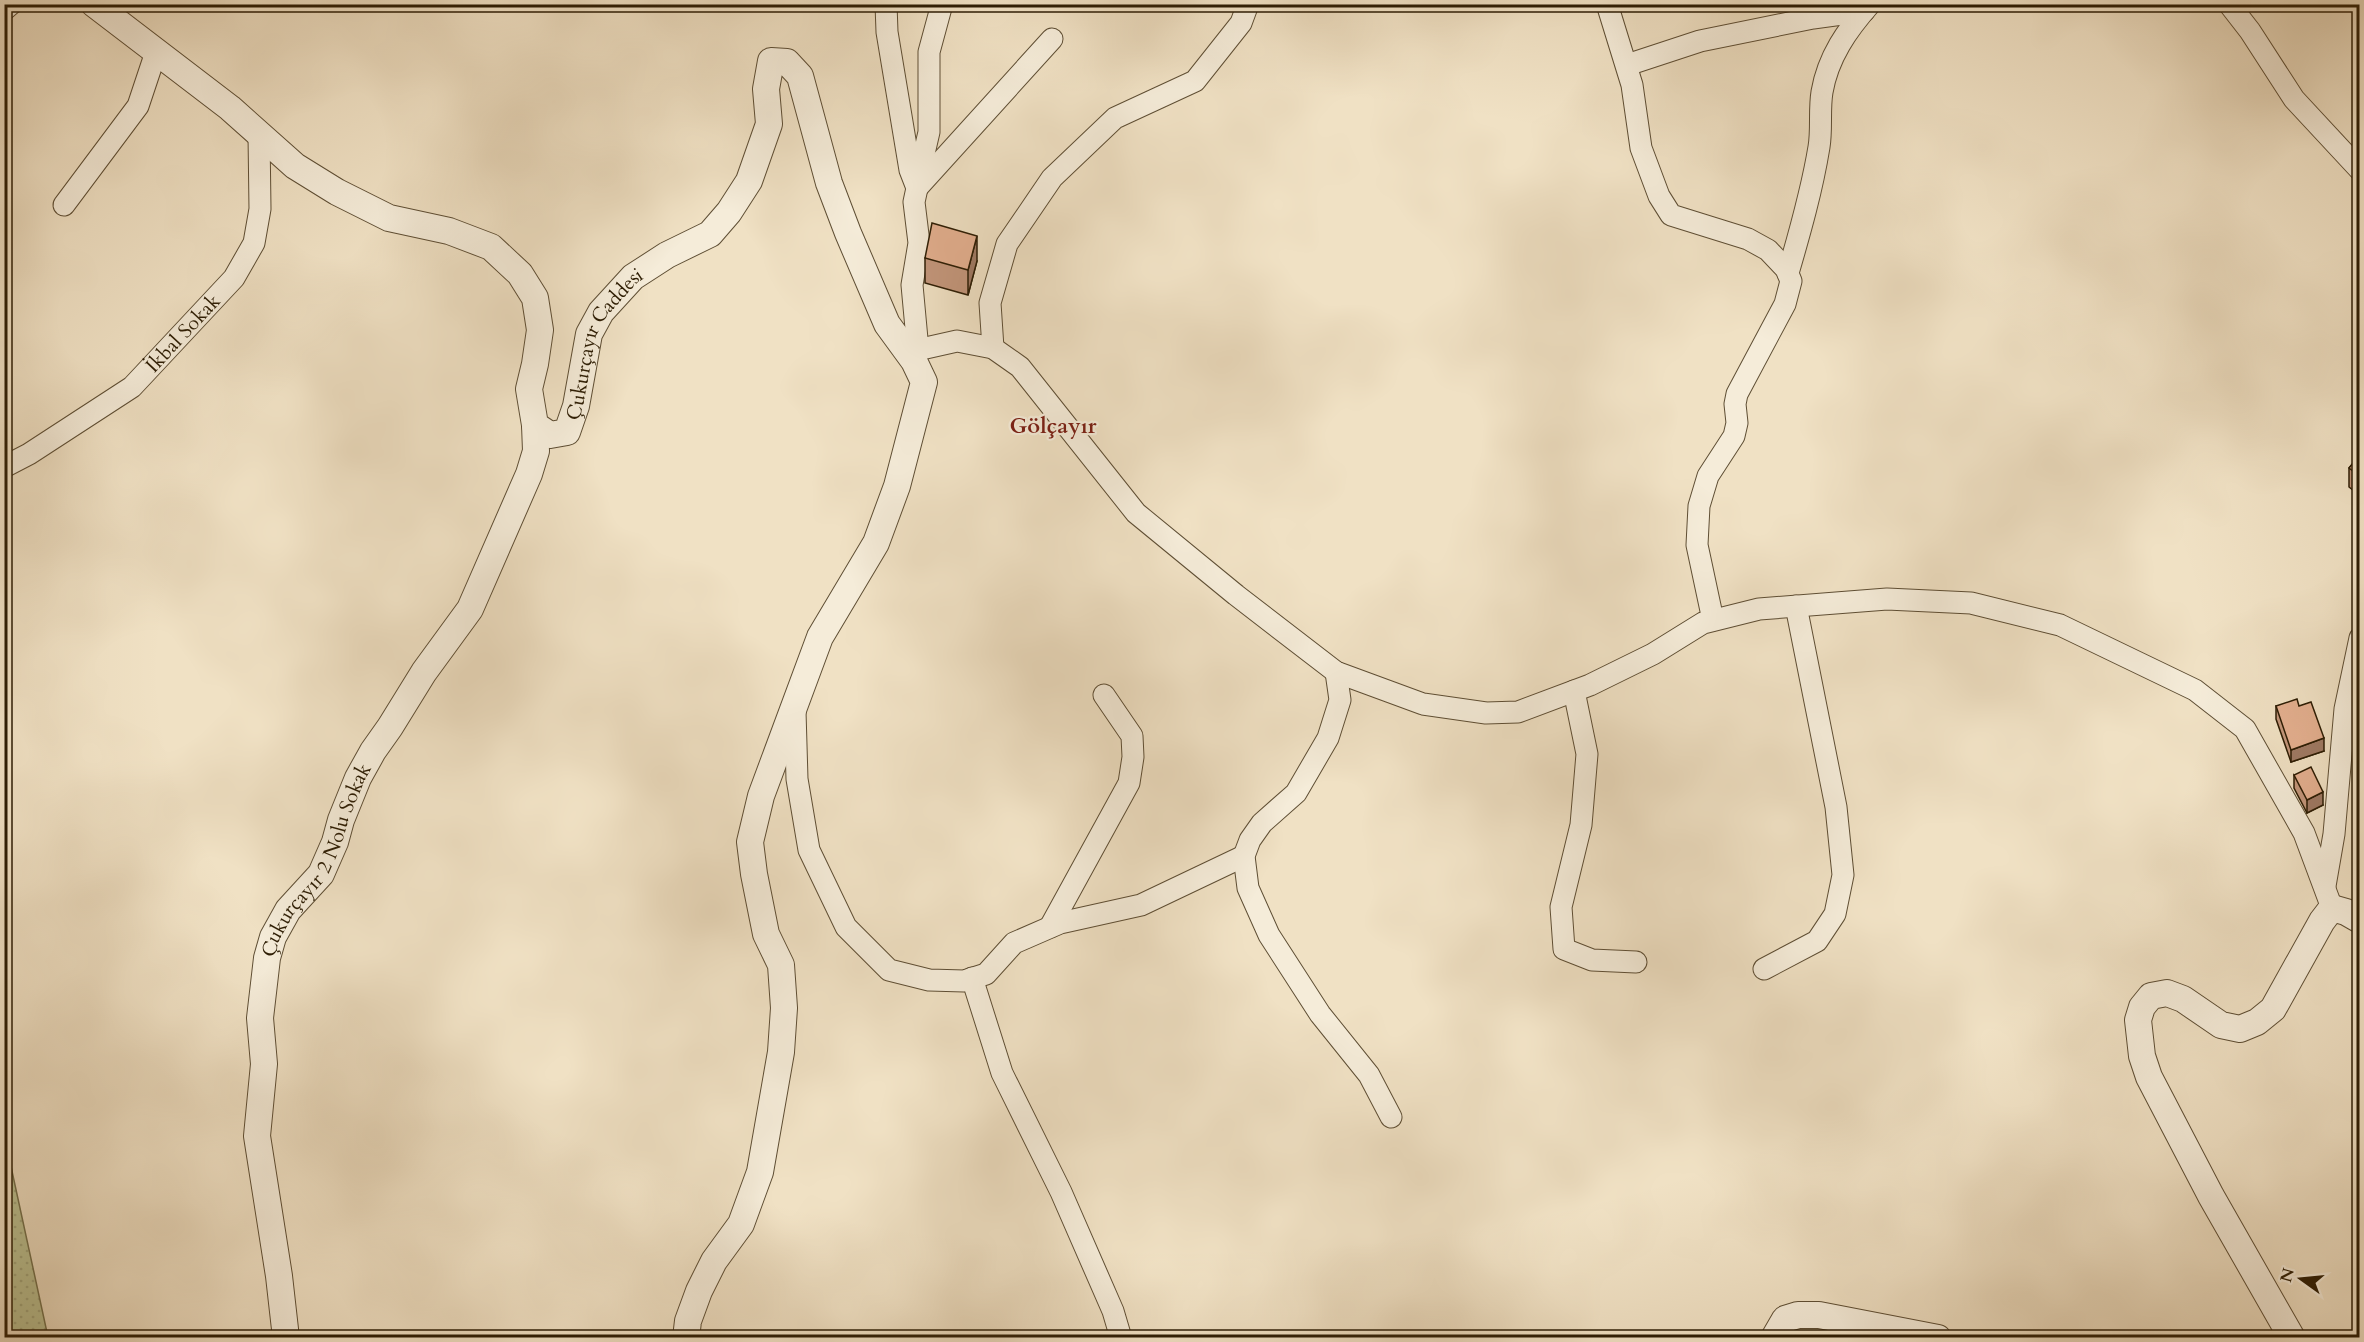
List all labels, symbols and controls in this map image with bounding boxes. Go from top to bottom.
street label: Çukurçayır Caddesi [559,261,648,424]
street label: İkbal Sokak [139,288,226,378]
district label: Gölçayır [1009,411,1097,441]
street label: Çukurçayır 2 Nolu Sokak [255,758,377,960]
north arrow [2271,1249,2331,1309]
text: N [2275,1266,2300,1285]

